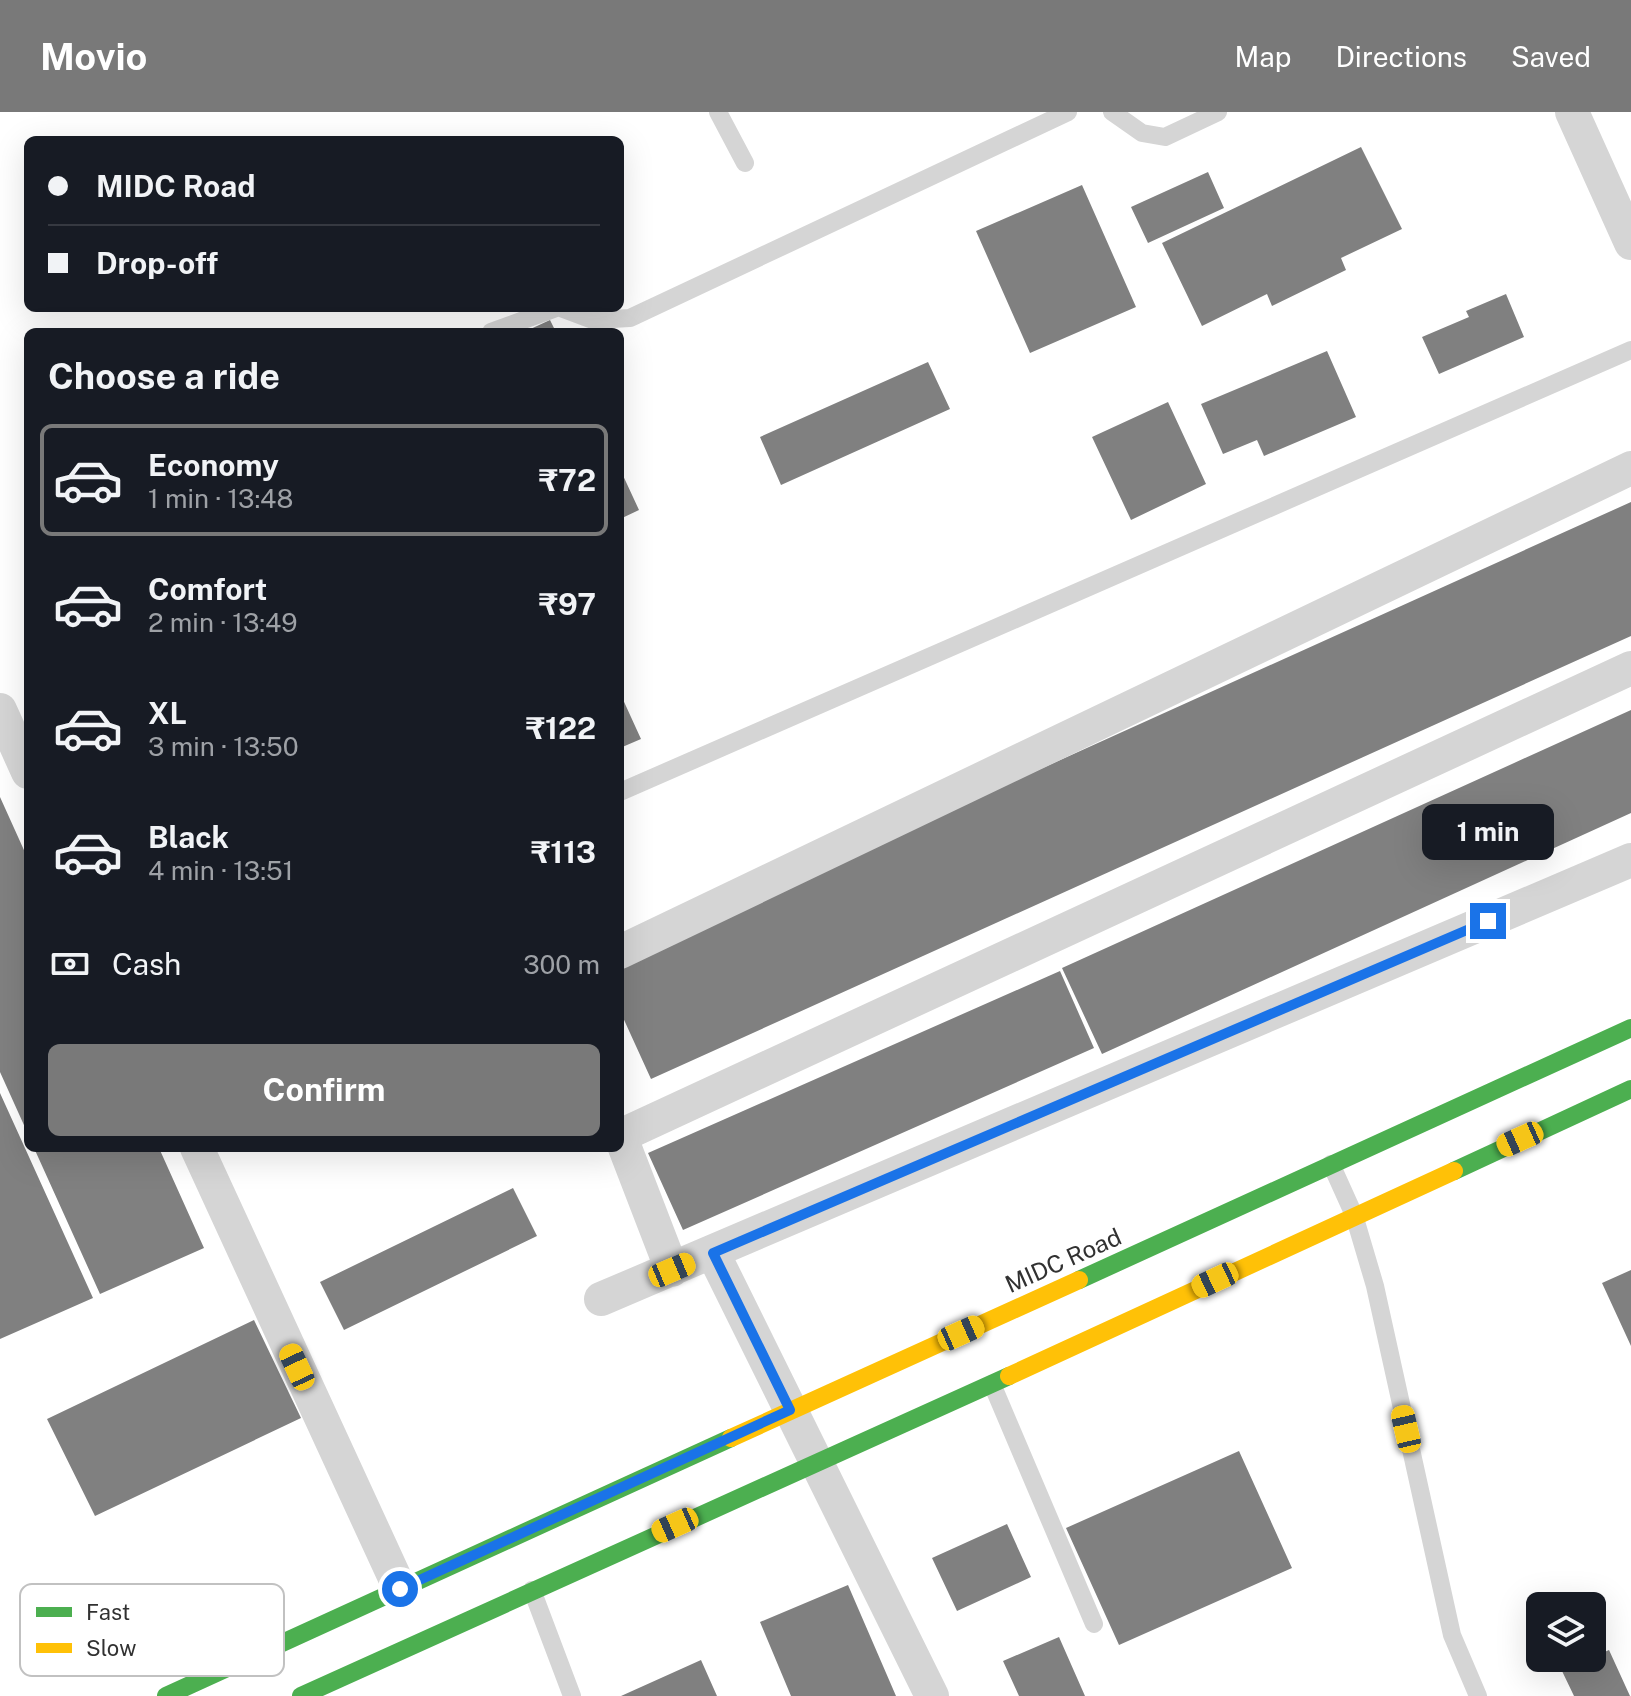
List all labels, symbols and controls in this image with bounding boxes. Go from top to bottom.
text: Movio [40,34,147,79]
text: Map [1235,40,1291,73]
text: Directions [1335,40,1467,73]
text: Saved [1511,40,1591,73]
text: MIDC Road [96,168,255,204]
text: Drop-off [96,245,218,281]
text: Choose a ride [48,355,280,397]
icon: car [52,444,124,516]
text: Economy [148,447,279,483]
text: ₹72 [539,462,596,498]
text: 1 min · 13:48 [148,483,293,514]
icon: car [52,568,124,640]
text: Comfort [148,571,267,607]
text: ₹97 [539,586,596,622]
text: 2 min · 13:49 [148,607,298,638]
icon: car [52,692,124,764]
text: XL [148,695,187,731]
text: ₹122 [526,710,596,746]
text: 3 min · 13:50 [148,731,299,762]
callout: 1 min [1422,805,1554,861]
icon: car [52,816,124,888]
text: 1 min [1457,816,1519,847]
text: Black [148,819,229,855]
text: ₹113 [531,834,596,870]
text: 4 min · 13:51 [148,855,293,886]
route end [1470,903,1506,939]
icon: cash [48,942,92,986]
text: Cash [112,946,181,982]
text: 300 m [523,949,600,980]
button: Confirm [48,1044,600,1136]
car [1493,1118,1547,1160]
street label: MIDC Road [1001,1222,1125,1298]
car [645,1250,699,1290]
car [1188,1259,1242,1301]
car [934,1312,988,1354]
car [276,1340,318,1394]
car [1389,1403,1423,1455]
car [648,1504,702,1546]
route start [382,1571,418,1607]
legend [20,1584,284,1676]
map controls [1526,1592,1606,1672]
button: layers [1526,1592,1606,1672]
text: Fast [86,1599,130,1625]
text: Slow [86,1635,136,1661]

